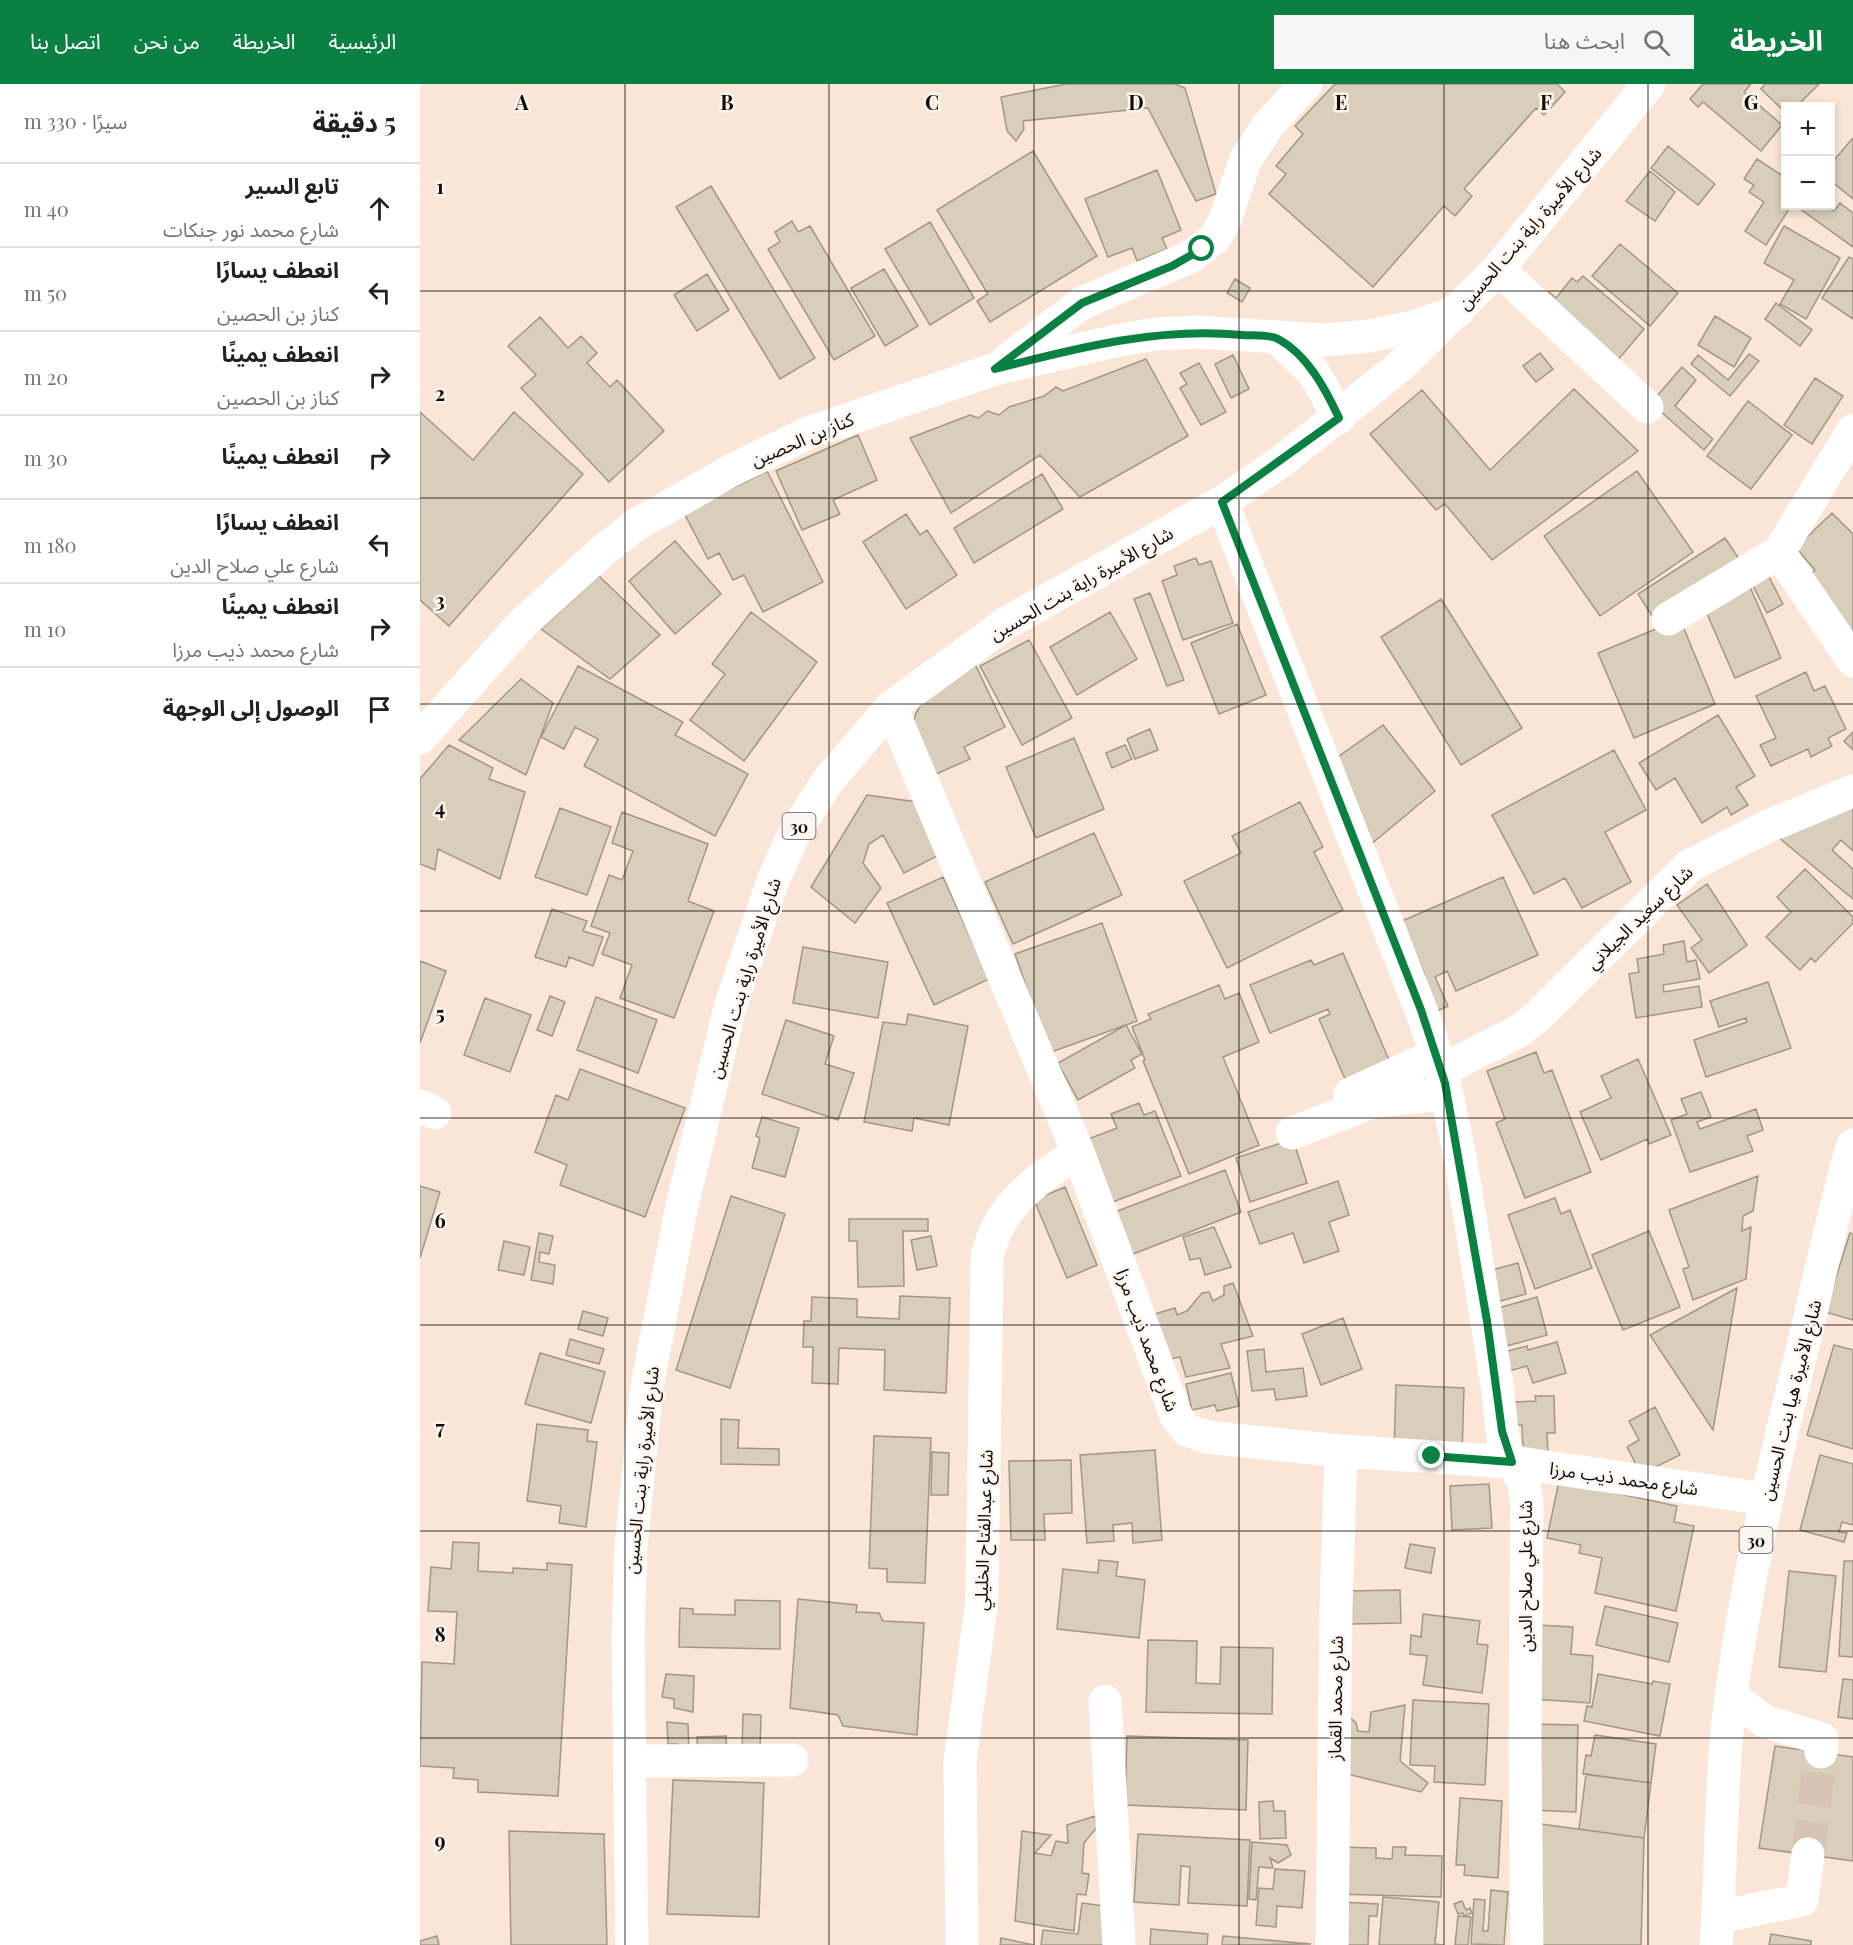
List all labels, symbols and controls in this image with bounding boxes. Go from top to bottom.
search box [1274,15,1694,69]
text: الخريطة [1730,21,1823,58]
text: ابحث هنا [1544,25,1625,55]
text: اتصل بنا [30,26,101,54]
text: من نحن [134,26,200,54]
text: الخريطة [233,26,296,54]
text: الرئيسية [329,26,396,54]
icon: search [1640,26,1673,59]
text: A [514,88,529,115]
text: B [720,88,734,115]
text: C [925,88,939,115]
text: D [1128,88,1144,115]
text: E [1335,88,1347,115]
text: F [1540,88,1552,115]
text: G [1744,88,1759,115]
map controls [1781,102,1835,210]
button: + [1781,102,1835,156]
text: 5 دقيقة [313,104,396,139]
text: سيرًا · 330 m [24,107,127,134]
street label: شارع الأميرة راية بنت الحسين [1452,141,1609,317]
button: − [1781,156,1835,210]
text: تابع السير [246,170,339,200]
text: 1 [436,172,444,199]
icon: ahead [363,192,396,225]
text: 40 m [24,195,69,222]
text: شارع محمد نور جنكات [163,215,339,242]
route start [1188,235,1214,261]
text: انعطف يسارًا [216,254,339,284]
icon: left [363,276,396,309]
text: 50 m [24,279,67,306]
text: كناز بن الحصين [217,299,339,326]
text: انعطف يمينًا [221,338,339,368]
icon: right [363,360,396,393]
text: 20 m [24,363,68,390]
text: 2 [435,379,445,406]
text: كناز بن الحصين [217,383,339,410]
street label: كناز بن الحصين [747,406,858,471]
text: انعطف يمينًا [221,440,339,470]
icon: right [363,441,396,474]
text: 30 m [24,444,68,471]
text: انعطف يسارًا [216,506,339,536]
street label: شارع الأميرة راية بنت الحسين [985,520,1179,648]
icon: left [363,528,396,561]
text: 180 m [24,531,77,558]
text: شارع علي صلاح الدين [170,551,339,578]
text: 3 [435,586,445,613]
text: انعطف يمينًا [221,590,339,620]
icon: right [363,612,396,645]
text: 10 m [24,615,66,642]
text: شارع محمد ذيب مرزا [172,635,339,662]
text: الوصول إلى الوجهة [163,692,339,722]
icon: arrive [363,693,396,726]
text: 4 [435,793,445,820]
road number: 30 [782,813,815,839]
street label: شارع سعيد الجيلاني [1580,860,1700,976]
street label: شارع الأميرة راية بنت الحسين [702,875,789,1082]
text: 5 [435,999,445,1026]
text: 6 [434,1206,446,1233]
street label: شارع محمد ذيب مرزا [1108,1265,1185,1416]
street label: شارع الأميرة هيا بنت الحسين [1753,1297,1829,1504]
street label: شارع الأميرة راية بنت الحسين [618,1365,667,1575]
text: 7 [435,1413,445,1440]
route end [1418,1442,1444,1468]
street label: شارع عبدالفتاح الخليلي [968,1449,1001,1611]
street label: شارع محمد ذيب مرزا [1548,1456,1700,1503]
street label: شارع علي صلاح الدين [1513,1500,1540,1652]
road number: 30 [1740,1527,1772,1553]
text: 8 [434,1620,446,1647]
street label: شارع محمد القماز [1322,1635,1351,1762]
text: 9 [434,1826,446,1853]

